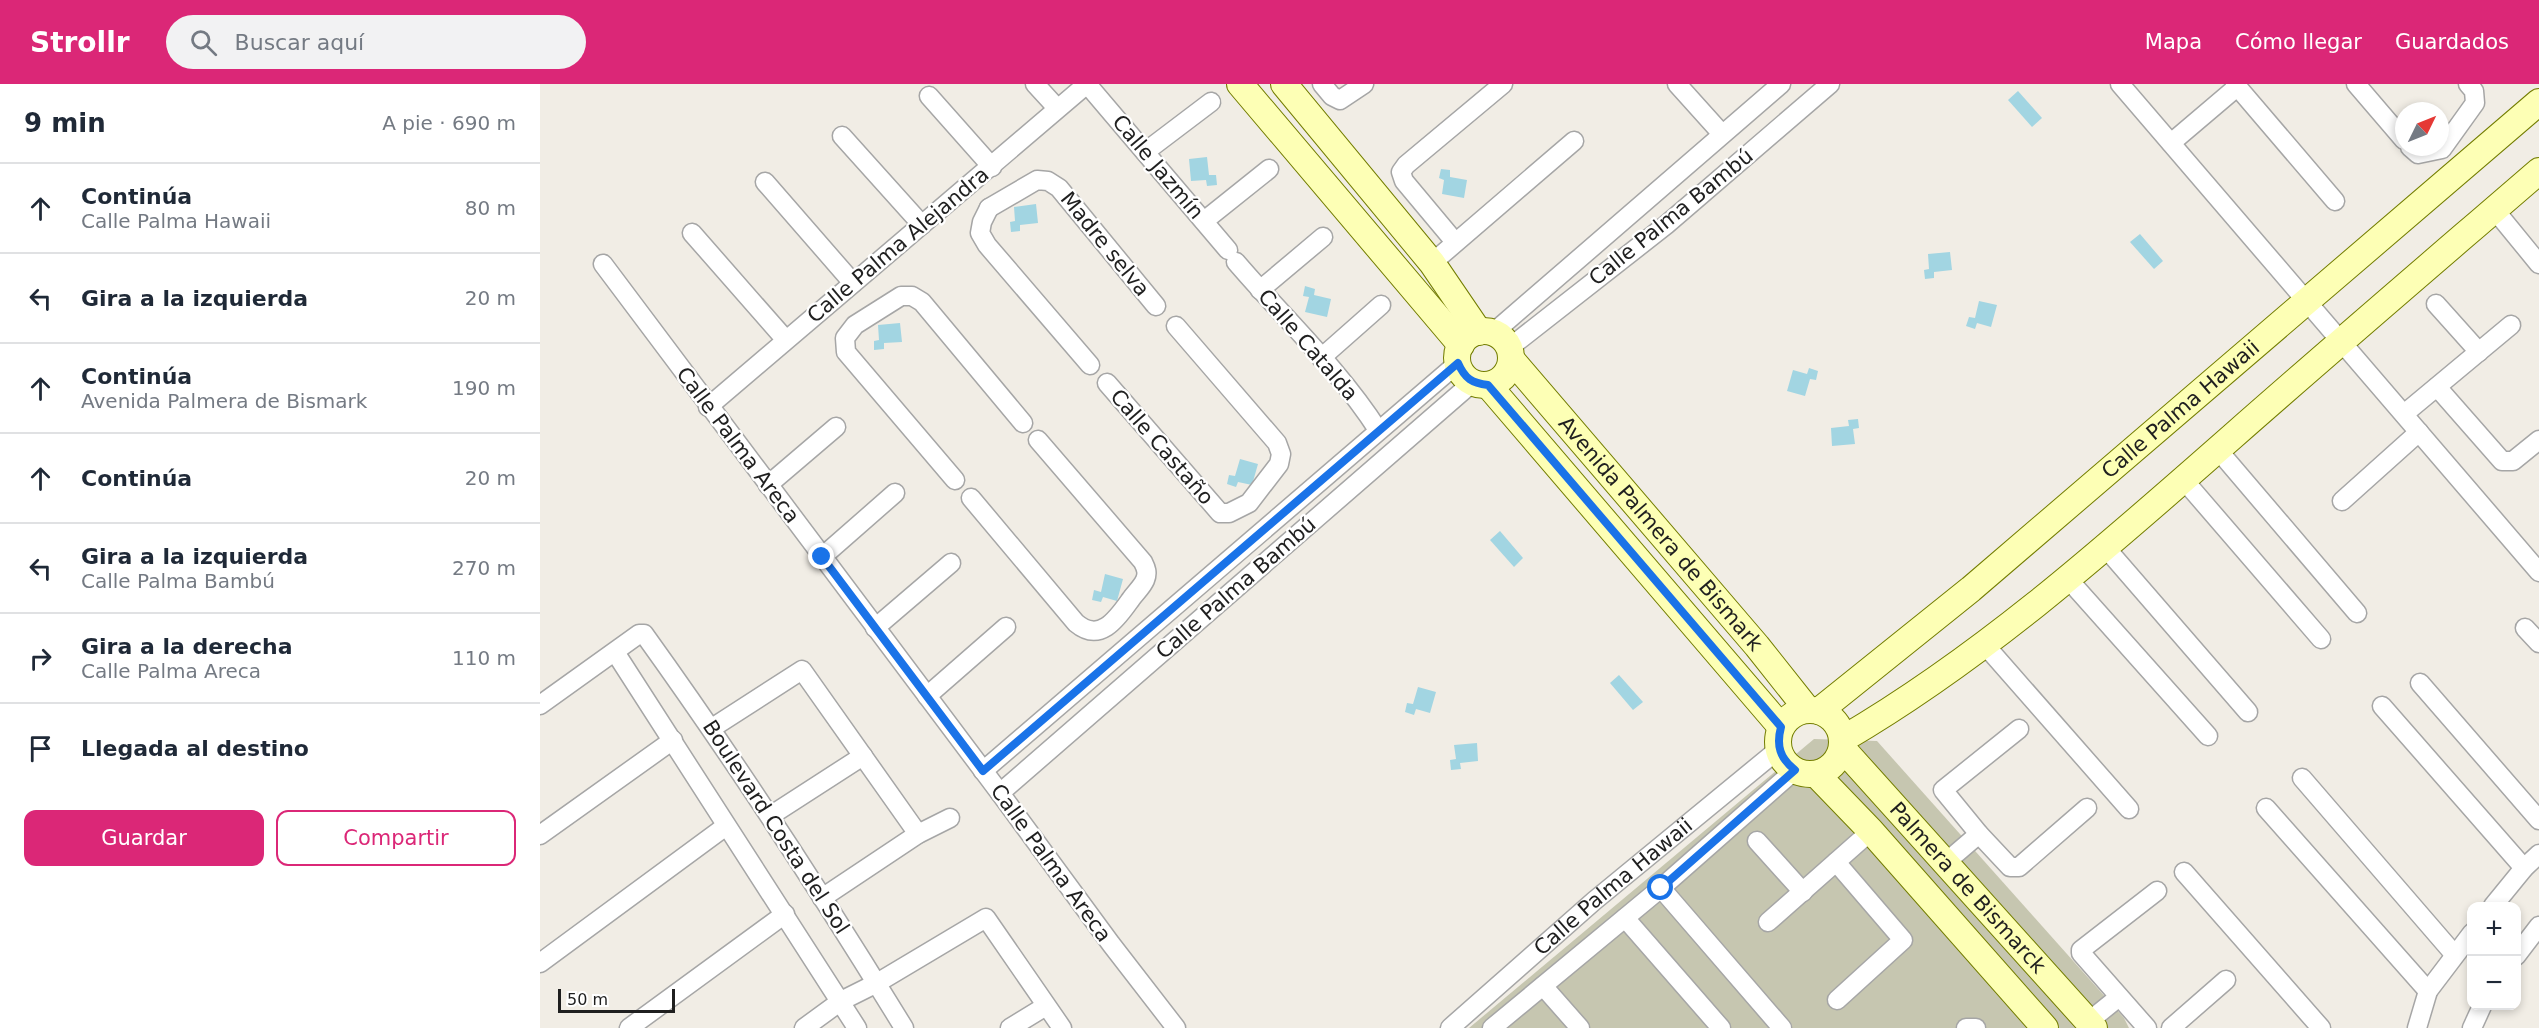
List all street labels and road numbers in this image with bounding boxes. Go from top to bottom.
street label: Calle Jazmín [1108,110,1208,224]
street label: Calle Palma Bambú [1584,144,1758,290]
street label: Calle Palma Alejandra [803,162,993,328]
street label: Madre selva [1056,187,1154,301]
street label: Calle Catalda [1253,284,1363,406]
street label: Calle Palma Hawaii [2097,335,2264,483]
street label: Calle Palma Areca [672,362,804,528]
street label: Calle Castaño [1106,385,1218,509]
street label: Avenida Palmera de Bismark [1554,412,1768,656]
street label: Calle Palma Bambú [1151,512,1321,664]
street label: Boulevard Costa del Sol [698,716,854,938]
street label: Calle Palma Areca [986,779,1116,947]
street label: Palmera de Bismarck [1885,797,2051,979]
street label: Calle Palma Hawaii [1529,813,1697,960]

